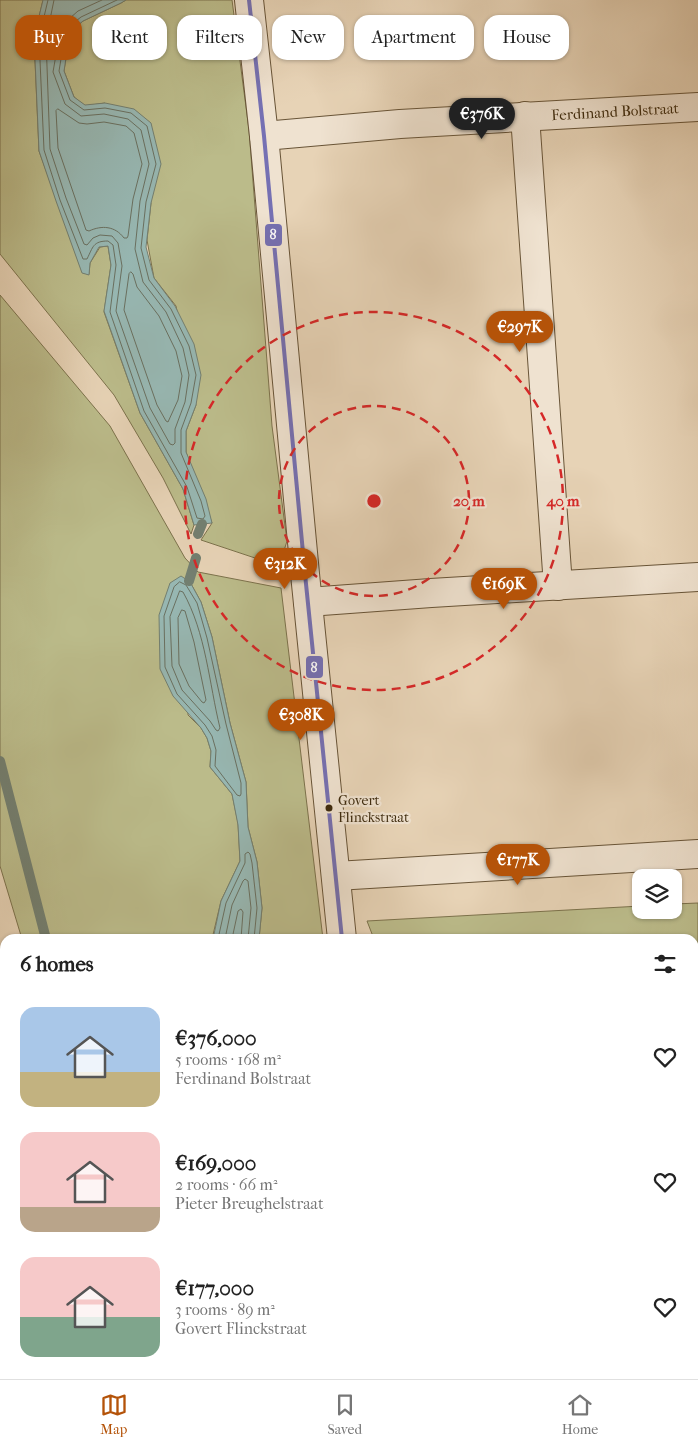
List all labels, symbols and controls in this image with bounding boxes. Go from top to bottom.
chip: Buy [15,15,82,60]
chip: Rent [92,15,167,60]
chip: Filters [177,15,262,60]
chip: New [272,15,344,60]
chip: Apartment [354,15,474,60]
chip: House [484,15,569,60]
pin: €376K [447,98,517,140]
street label: Ferdinand Bolstraat [551,99,680,124]
text: €376K [460,104,504,123]
line badge: 8 [264,223,283,247]
text: 8 [269,226,277,243]
pin: €297K [485,310,555,353]
text: €297K [497,317,543,336]
centre of rings [365,492,383,510]
text: 20 m [453,492,485,510]
text: 40 m [546,492,580,510]
pin: €312K [250,548,320,590]
text: €312K [264,554,306,573]
pin: €169K [469,568,539,610]
text: €169K [482,574,526,593]
line badge: 8 [305,655,324,679]
text: 8 [310,659,318,676]
pin: €308K [266,698,336,741]
text: €308K [279,705,323,724]
place label: Govert Flinckstraat [338,792,409,826]
marker: Govert Flinckstraat [324,803,334,813]
pin: €177K [483,844,553,886]
text: €177K [497,850,539,869]
map controls [632,869,682,919]
button: layers [632,869,682,919]
icon: filters [651,950,679,978]
text: 6 homes [20,952,94,976]
text: €376,000 [175,1026,257,1050]
icon: home [60,1027,120,1087]
icon: heart [651,1043,679,1071]
text: 5 rooms · 168 m² [175,1050,281,1069]
text: Ferdinand Bolstraat [175,1069,311,1088]
text: €169,000 [175,1151,256,1175]
icon: home [60,1152,120,1212]
icon: heart [651,1168,679,1196]
text: 2 rooms · 66 m² [175,1175,277,1194]
text: Pieter Breughelstraat [175,1194,324,1213]
text: €177,000 [175,1276,254,1300]
icon: home [60,1277,120,1337]
icon: heart [651,1293,679,1321]
text: 3 rooms · 89 m² [175,1300,275,1319]
text: Govert Flinckstraat [175,1319,307,1338]
tab: Map [100,1391,128,1438]
tab: Saved [327,1391,362,1438]
tab: Home [562,1391,598,1438]

